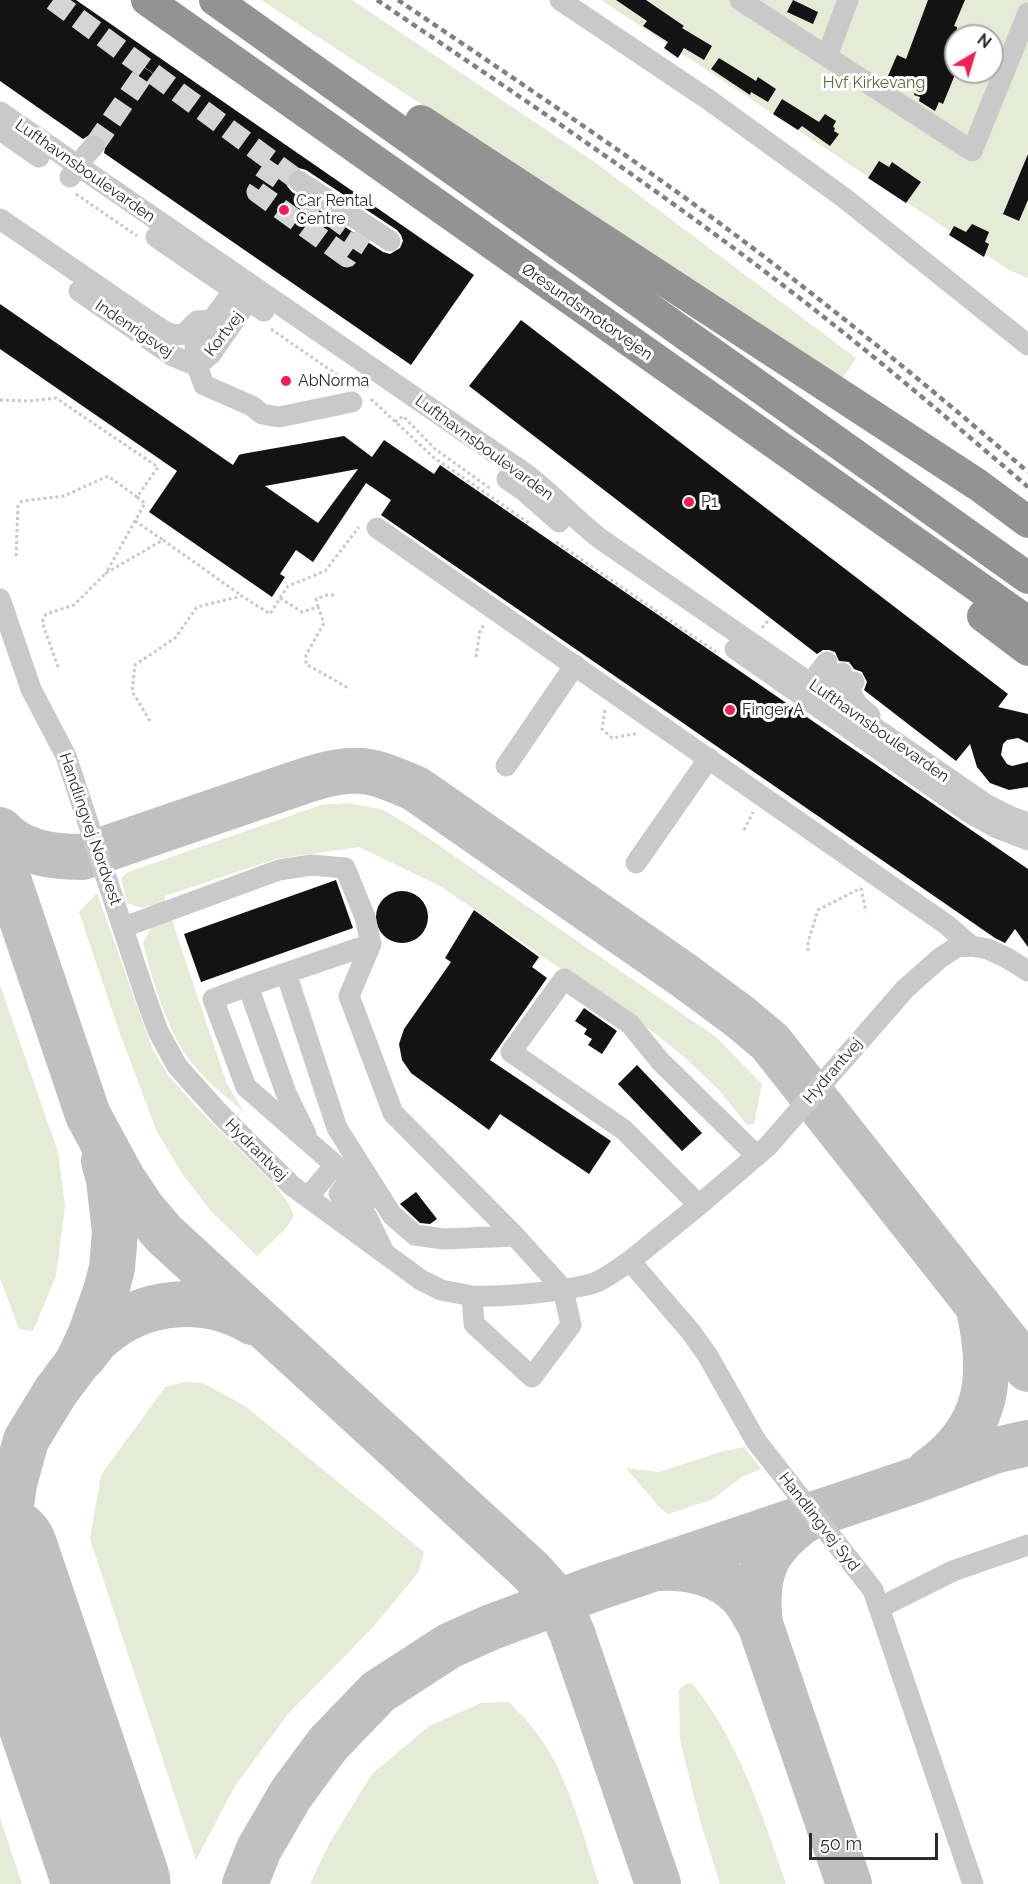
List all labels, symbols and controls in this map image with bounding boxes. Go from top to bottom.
north arrow [944,24,1004,84]
text: N [973,30,995,52]
park label: Hvf Kirkevang [823,73,925,93]
street label: Lufthavnsboulevarden [11,115,159,227]
place label: Car Rental Centre [296,191,373,229]
marker: Car Rental Centre [277,203,291,217]
street label: Øresundsmotorvejen [518,260,656,364]
street label: Indenrigsvej [91,296,177,362]
street label: Kortvej [201,308,247,360]
place label: AbNorma [298,371,369,391]
marker: AbNorma [279,374,293,388]
street label: Lufthavnsboulevarden [411,391,557,505]
place label: P1 [701,492,718,512]
marker: P1 [682,495,696,509]
street label: Lufthavnsboulevarden [805,675,953,787]
place label: Finger A [742,700,804,720]
marker: Finger A [723,703,737,717]
street label: Handlingvej Nordvest [55,750,125,908]
street label: Hydrantvej [799,1034,867,1108]
street label: Hydrantvej [221,1115,291,1185]
street label: Handlingvej Syd [775,1469,863,1575]
scale bar [812,1821,941,1859]
text: 50 m [820,1833,862,1854]

